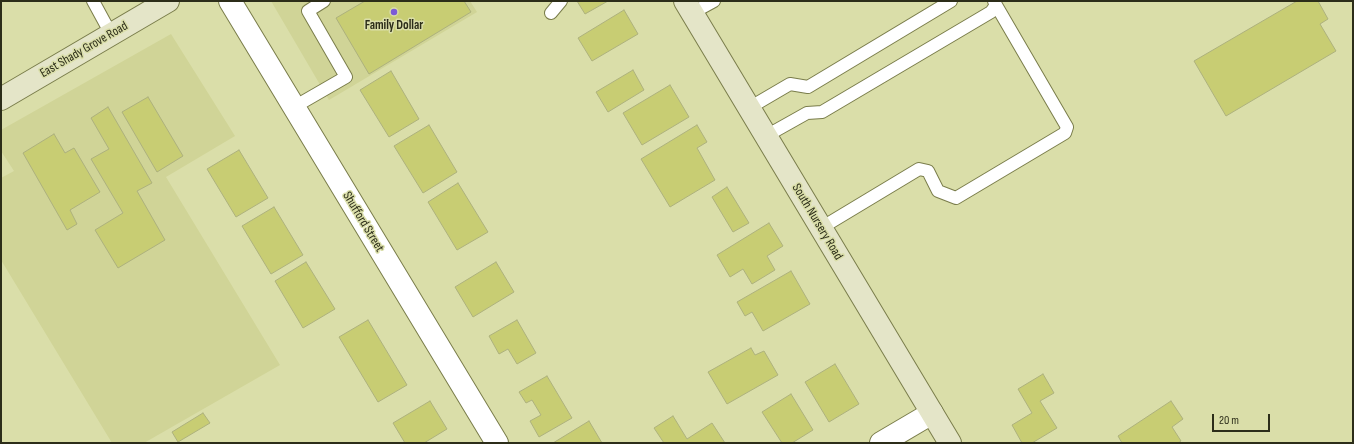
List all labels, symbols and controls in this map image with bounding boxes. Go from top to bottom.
marker: Family Dollar [389,7,399,17]
place label: Family Dollar [365,18,423,34]
street label: East Shady Grove Road [37,19,131,81]
street label: South Nursery Road [788,181,846,263]
street label: Shufford Street [339,189,387,255]
scale bar [1214,406,1272,432]
text: 20 m [1219,413,1239,428]

